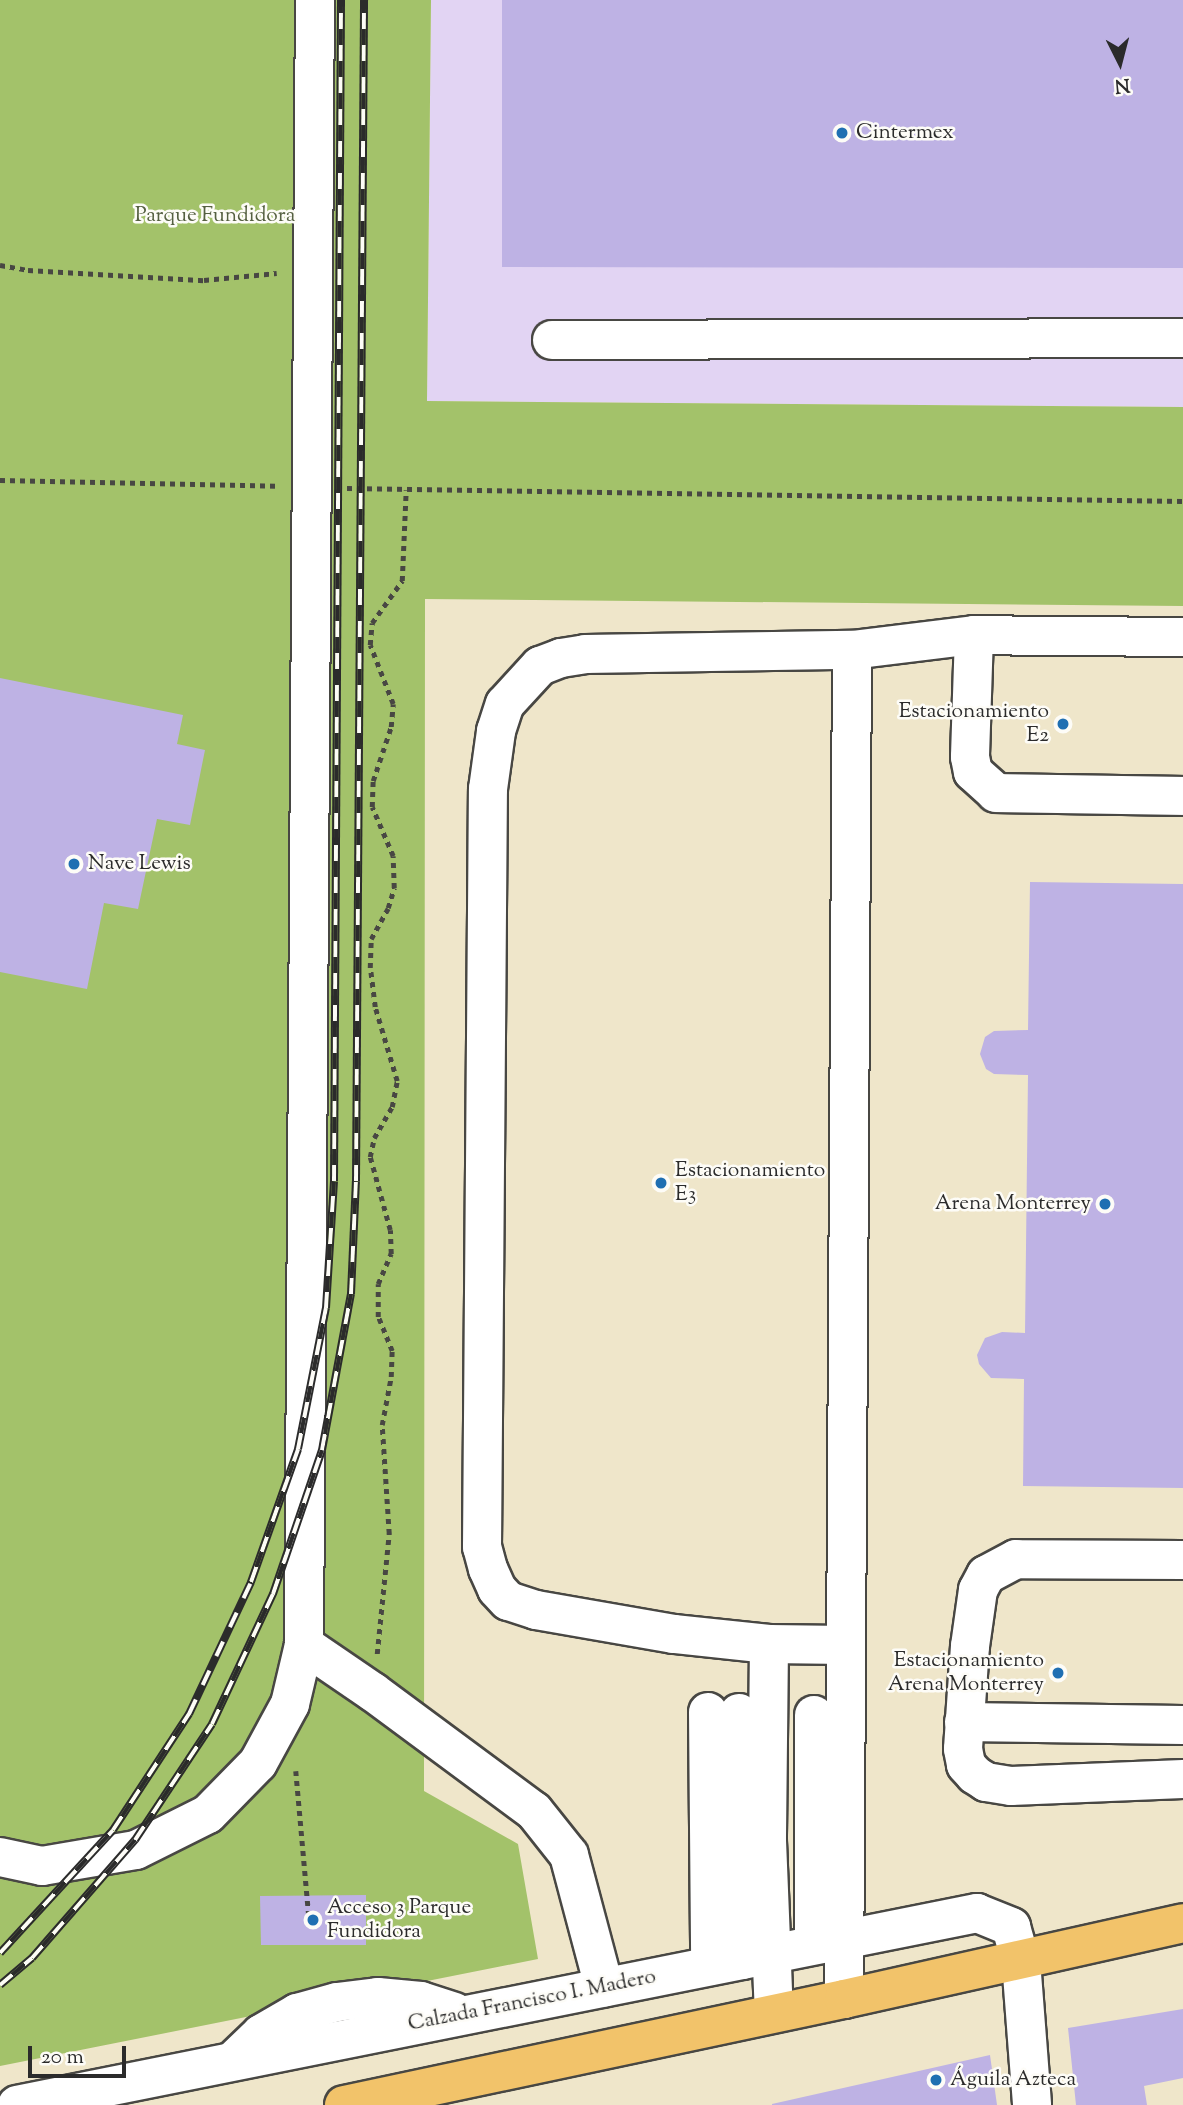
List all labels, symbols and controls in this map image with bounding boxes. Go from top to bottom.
north arrow [1085,28,1155,98]
text: N [1113,70,1131,99]
place label: Cintermex [856,120,954,146]
marker: Cintermex [834,125,850,141]
park label: Parque Fundidora [135,203,295,229]
place label: Estacionamiento E2 [899,699,1049,749]
marker: Estacionamiento E2 [1055,716,1071,732]
place label: Nave Lewis [88,851,191,877]
marker: Nave Lewis [66,856,82,872]
place label: Estacionamiento E3 [675,1158,825,1208]
marker: Estacionamiento E3 [653,1175,669,1191]
place label: Arena Monterrey [935,1191,1091,1217]
marker: Arena Monterrey [1097,1196,1113,1212]
place label: Estacionamiento Arena Monterrey [888,1648,1044,1698]
marker: Estacionamiento Arena Monterrey [1050,1665,1066,1681]
place label: Acceso 3 Parque Fundidora [327,1895,471,1945]
marker: Acceso 3 Parque Fundidora [305,1912,321,1928]
street label: Calzada Francisco I. Madero [406,1965,658,2037]
scale bar [32,2032,130,2076]
text: 20 m [41,2043,84,2073]
place label: Águila Azteca [950,2067,1076,2093]
marker: Águila Azteca [928,2072,944,2088]

